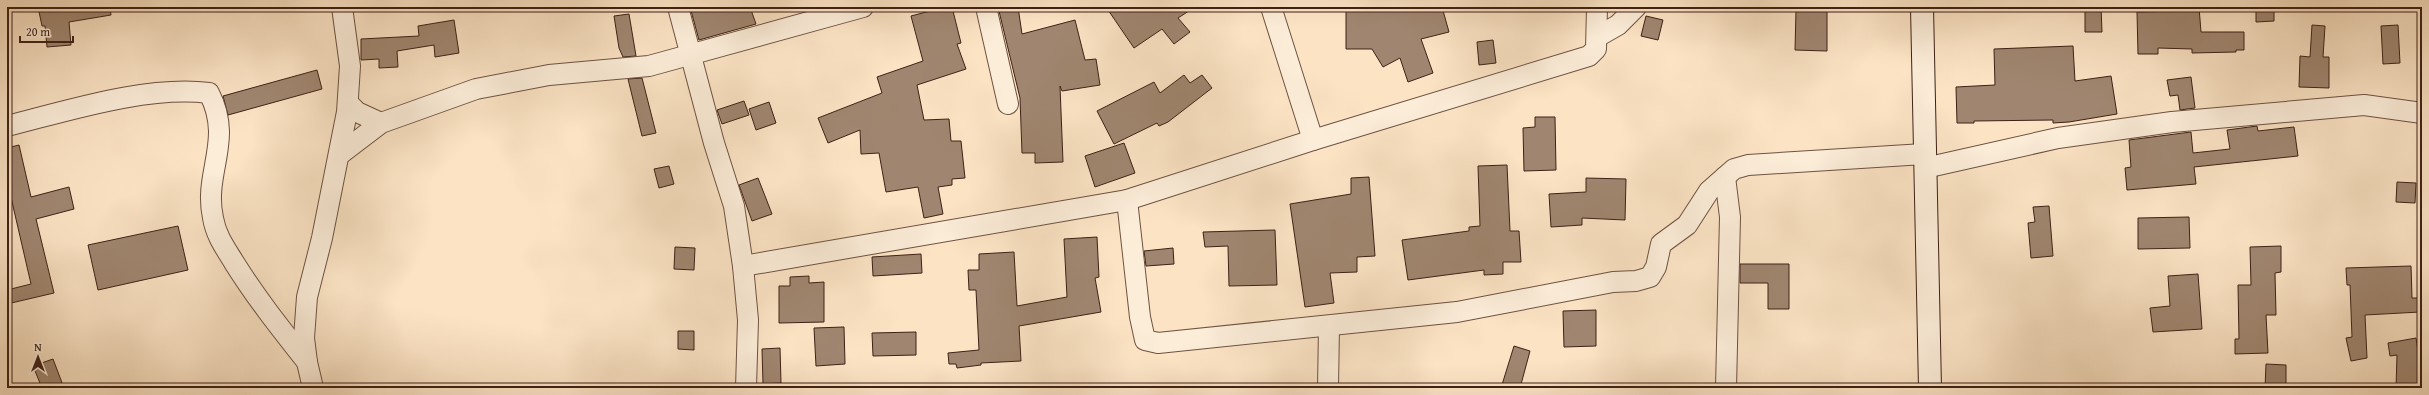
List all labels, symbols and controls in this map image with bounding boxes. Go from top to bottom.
scale bar [20,18,73,44]
text: 20 m [26,23,50,40]
north arrow [18,337,58,377]
text: N [34,339,42,355]

